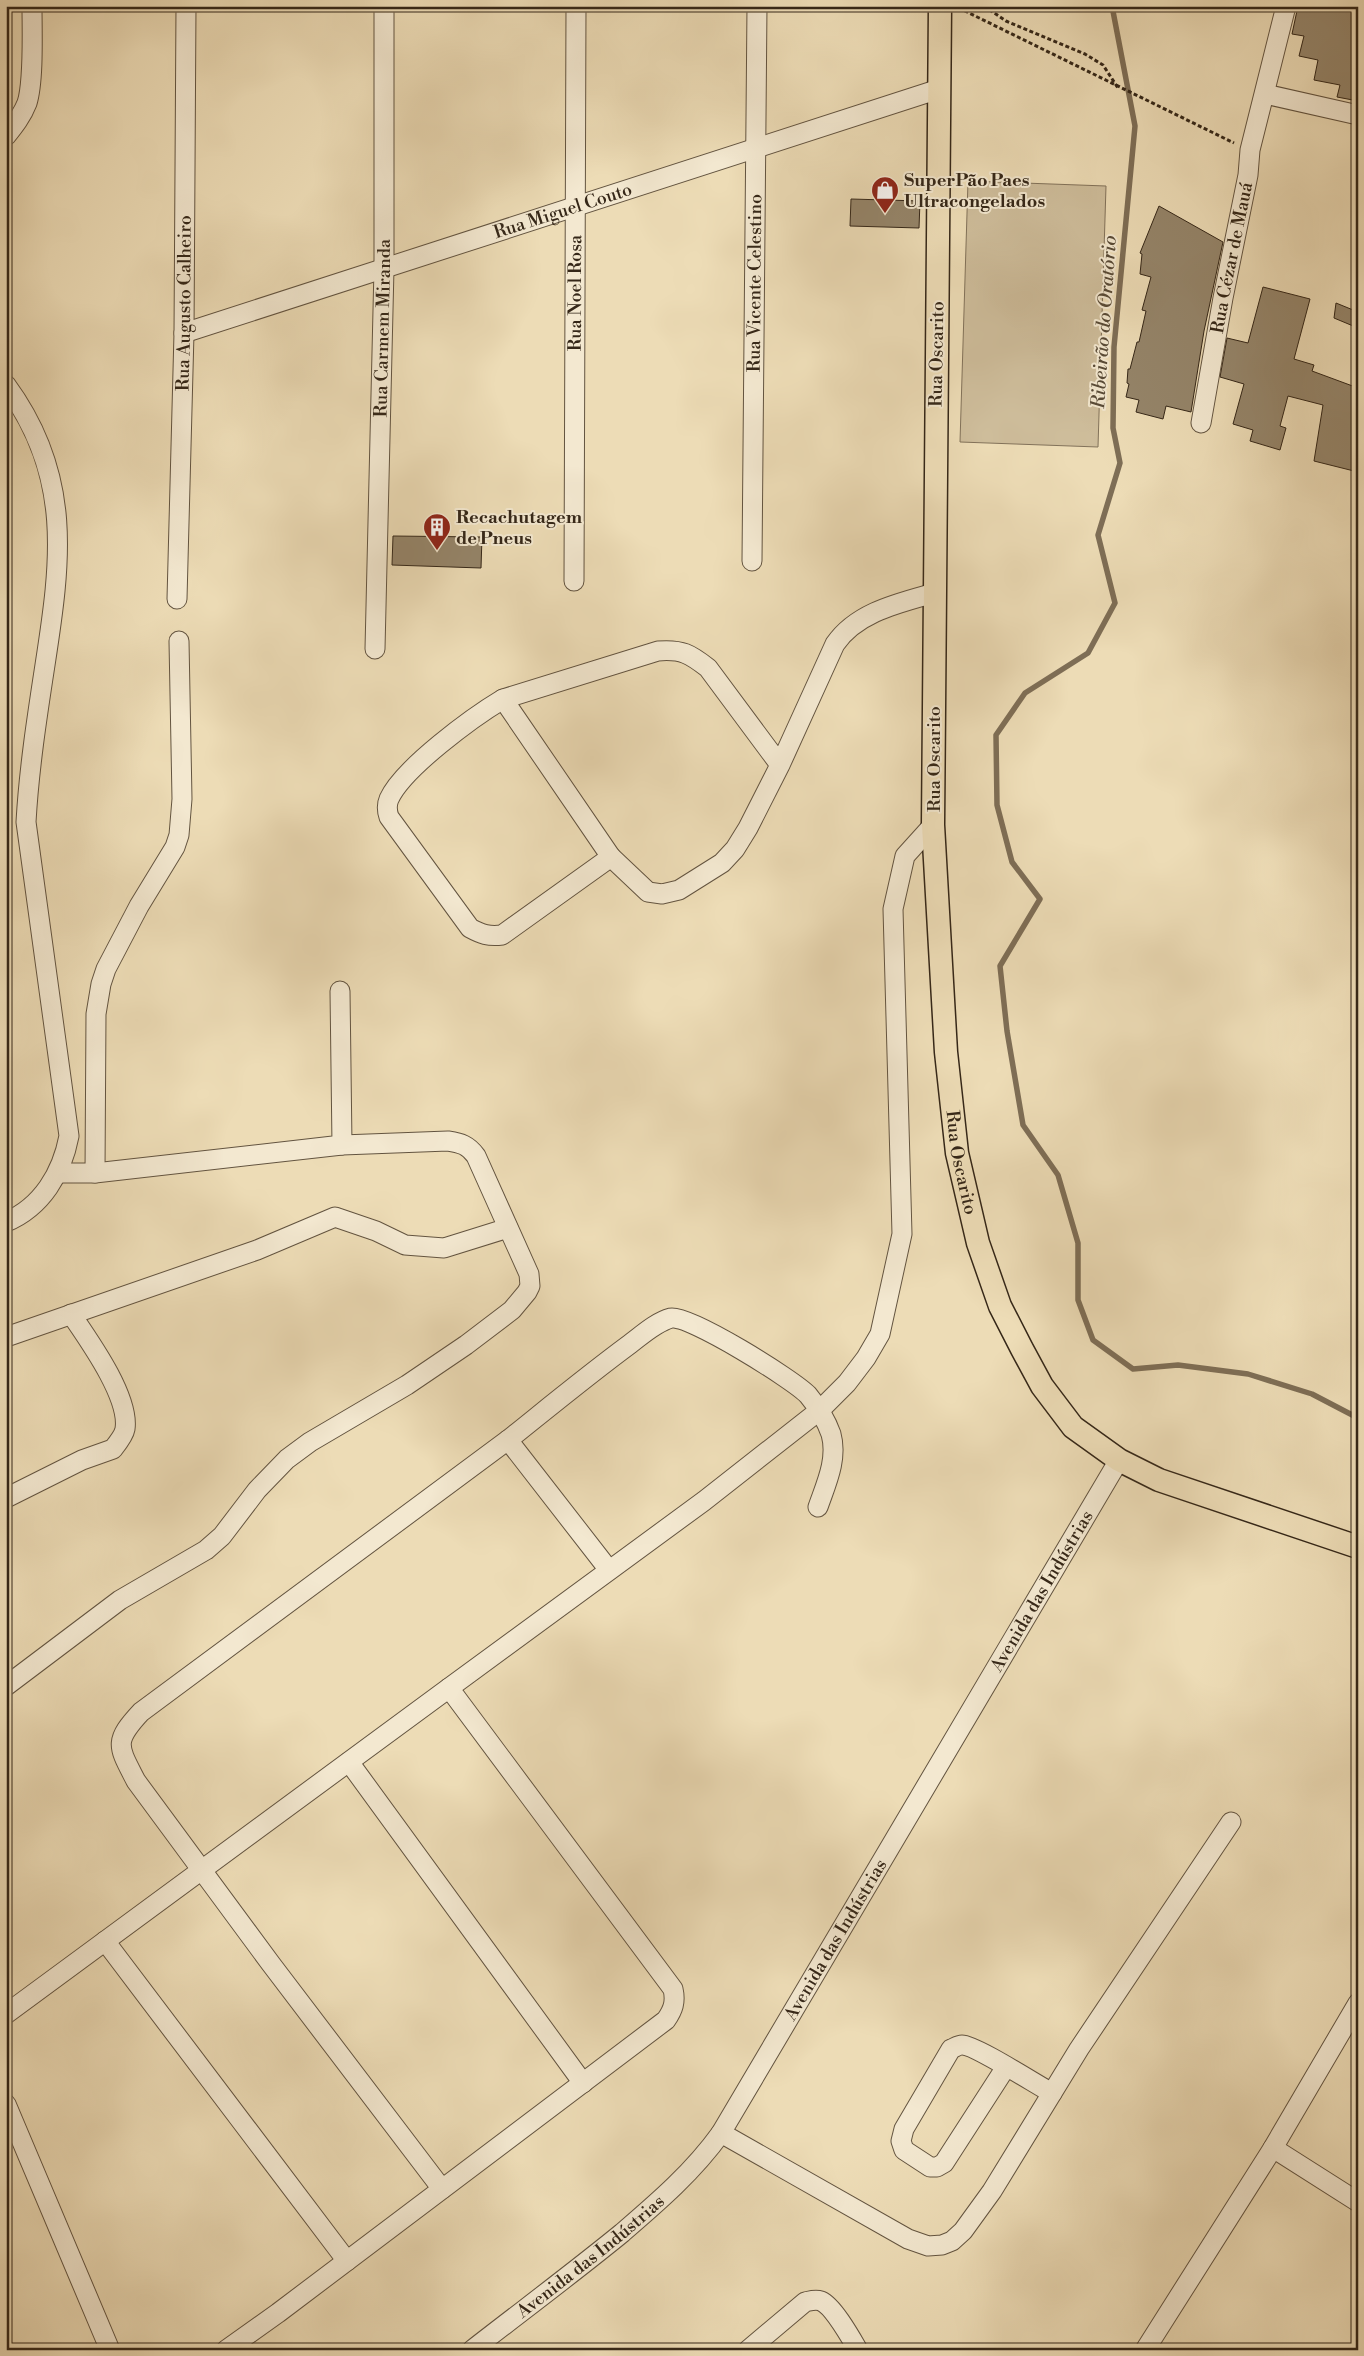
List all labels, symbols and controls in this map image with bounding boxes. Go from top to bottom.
place label: SuperPão Paes Ultracongelados [904,169,1045,213]
shop icon: SuperPão Paes Ultracongelados [870,175,900,214]
street label: Rua Miguel Couto [491,177,635,244]
street label: Rua Cézar de Mauá [1205,179,1258,335]
street label: Rua Vicente Celestino [742,194,767,372]
street label: Rua Augusto Calheiro [171,215,196,391]
street label: Rua Noel Rosa [563,234,587,351]
water label: Ribeirão do Oratório [1086,235,1122,410]
street label: Rua Carmem Miranda [369,238,396,418]
street label: Rua Oscarito [925,301,949,407]
place label: Recachutagem de Pneus [456,506,583,550]
building icon: Recachutagem de Pneus [422,512,452,551]
street label: Rua Oscarito [923,706,946,812]
street label: Rua Oscarito [941,1109,983,1217]
street label: Avenida das Indústrias [984,1506,1098,1677]
street label: Avenida das Indústrias [778,1855,892,2025]
street label: Avenida das Indústrias [511,2190,669,2324]

